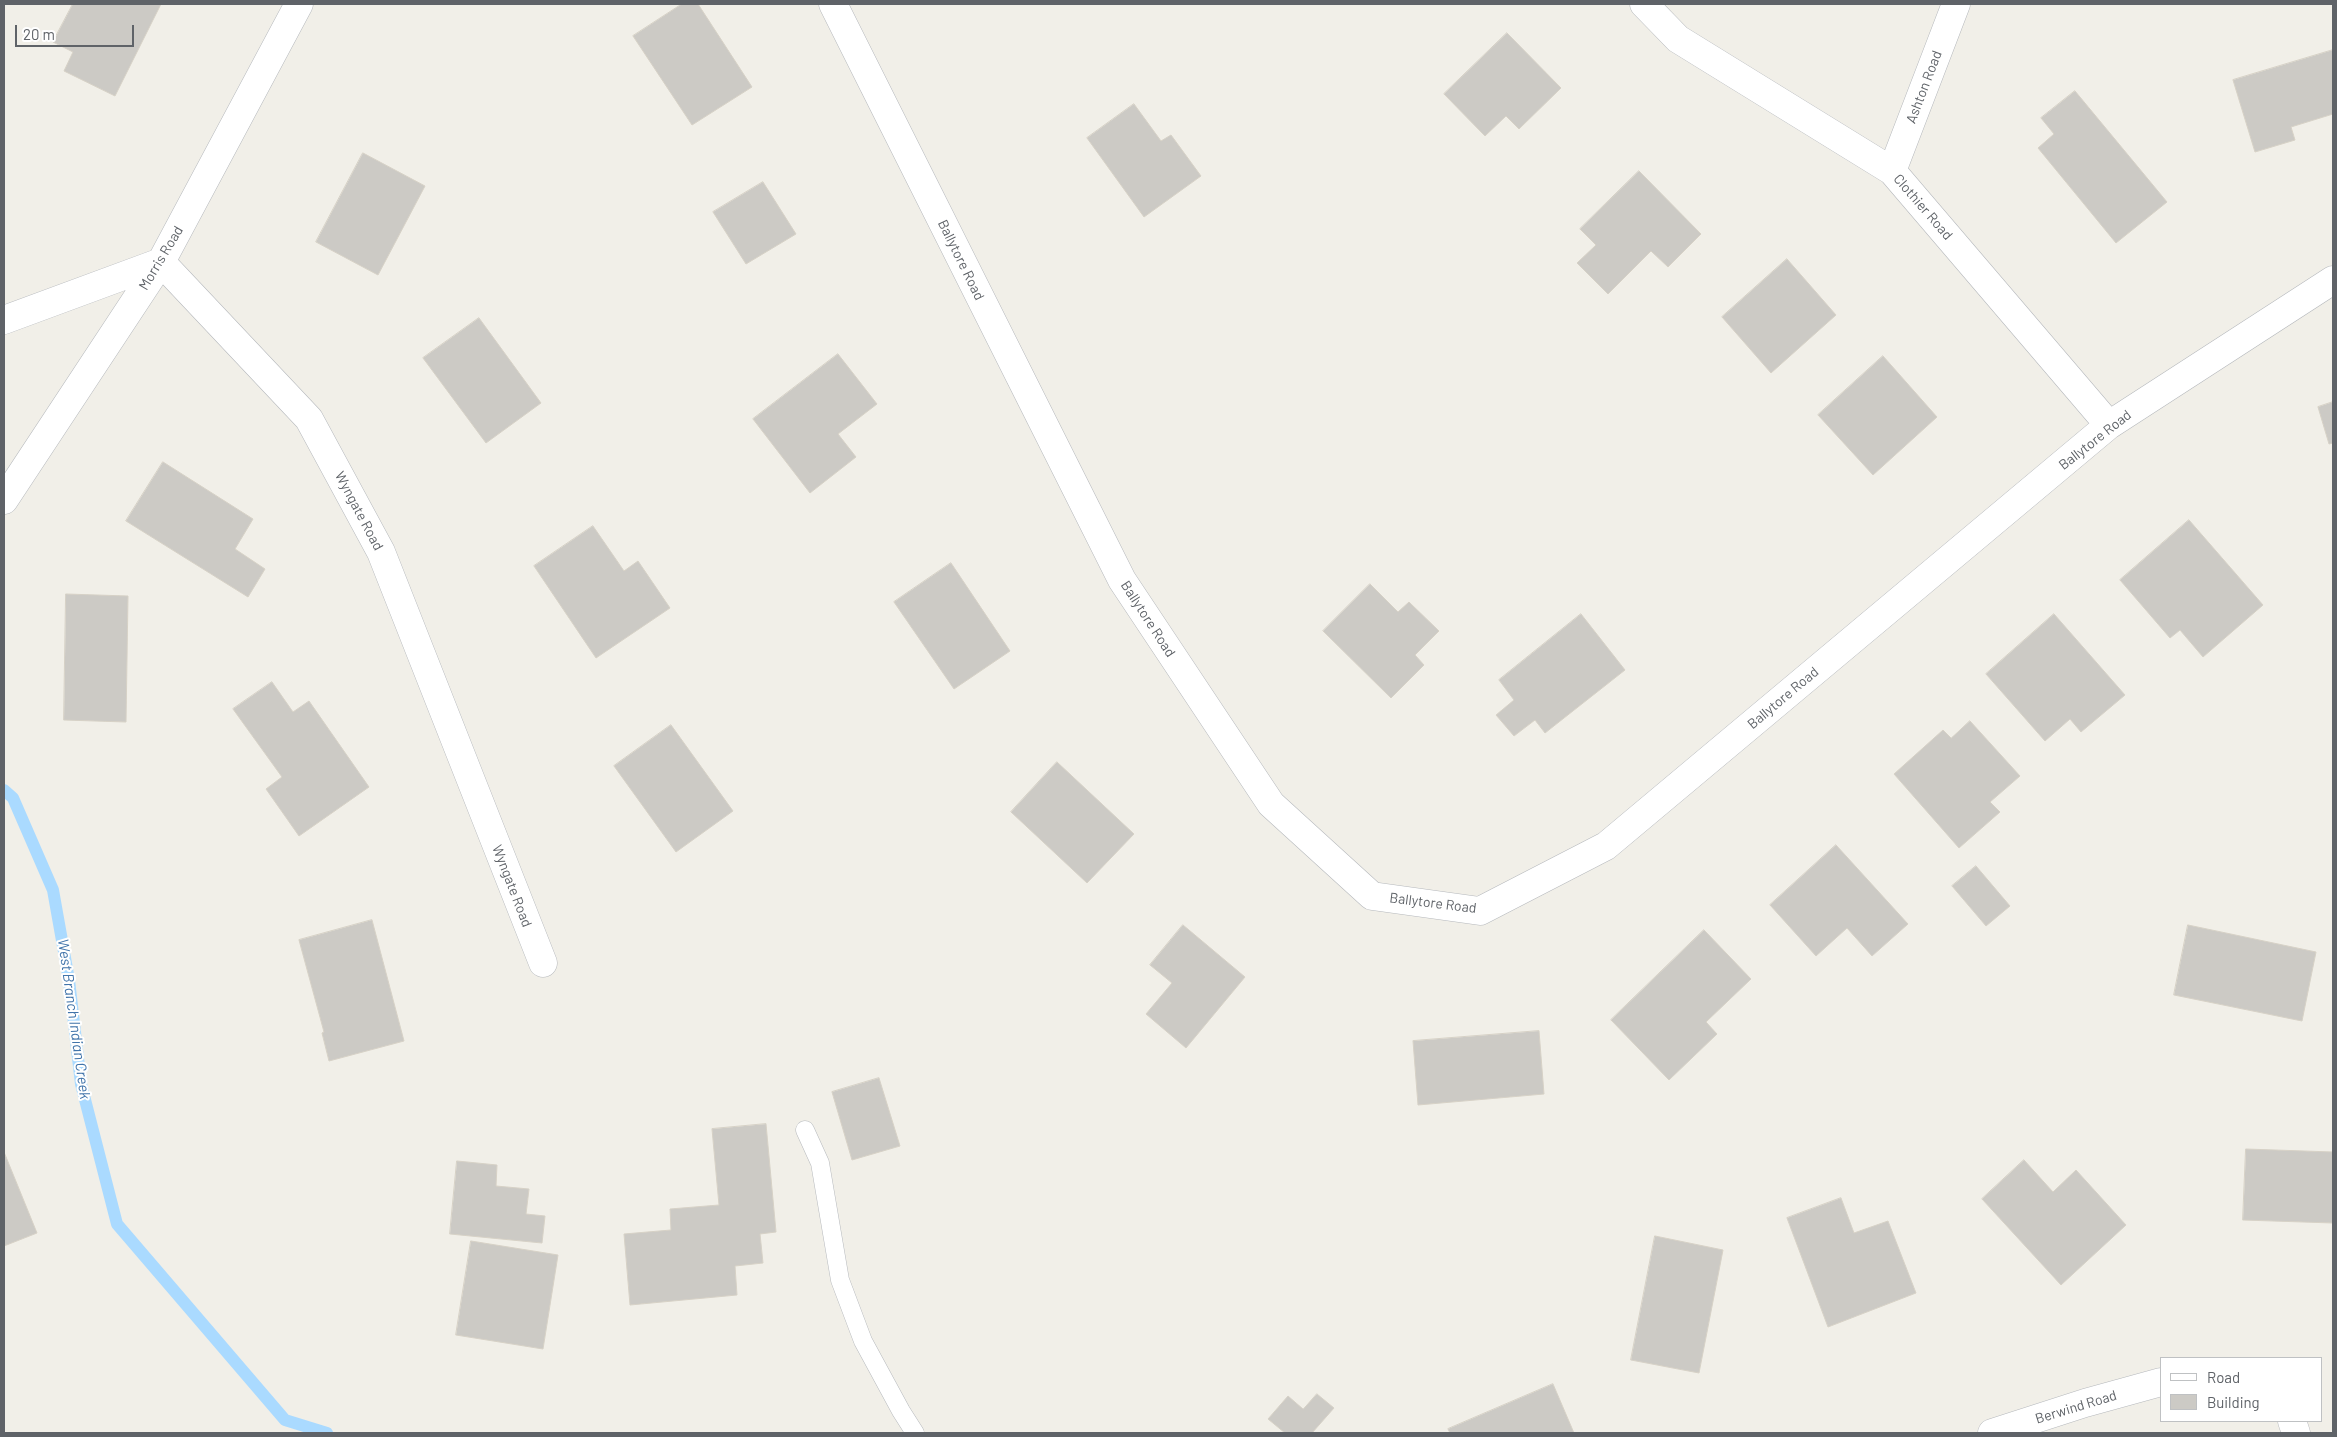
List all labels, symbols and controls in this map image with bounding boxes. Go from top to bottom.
scale bar [18,15,136,47]
text: 20 m [23,25,55,43]
street label: Ashton Road [1902,48,1946,126]
street label: Clothier Road [1890,171,1956,243]
street label: Ballytore Road [934,217,988,303]
street label: Morris Road [135,223,187,293]
street label: Ballytore Road [2055,406,2135,474]
street label: Wyngate Road [331,469,387,553]
street label: Ballytore Road [1117,578,1179,660]
street label: Ballytore Road [1744,663,1822,733]
street label: Wyngate Road [489,842,535,930]
street label: Ballytore Road [1389,889,1477,917]
water label: West Branch Indian Creek [54,938,94,1100]
legend [2160,1357,2322,1422]
text: Road [2207,1368,2240,1386]
street label: Berwind Road [2033,1387,2119,1427]
text: Building [2207,1393,2260,1411]

